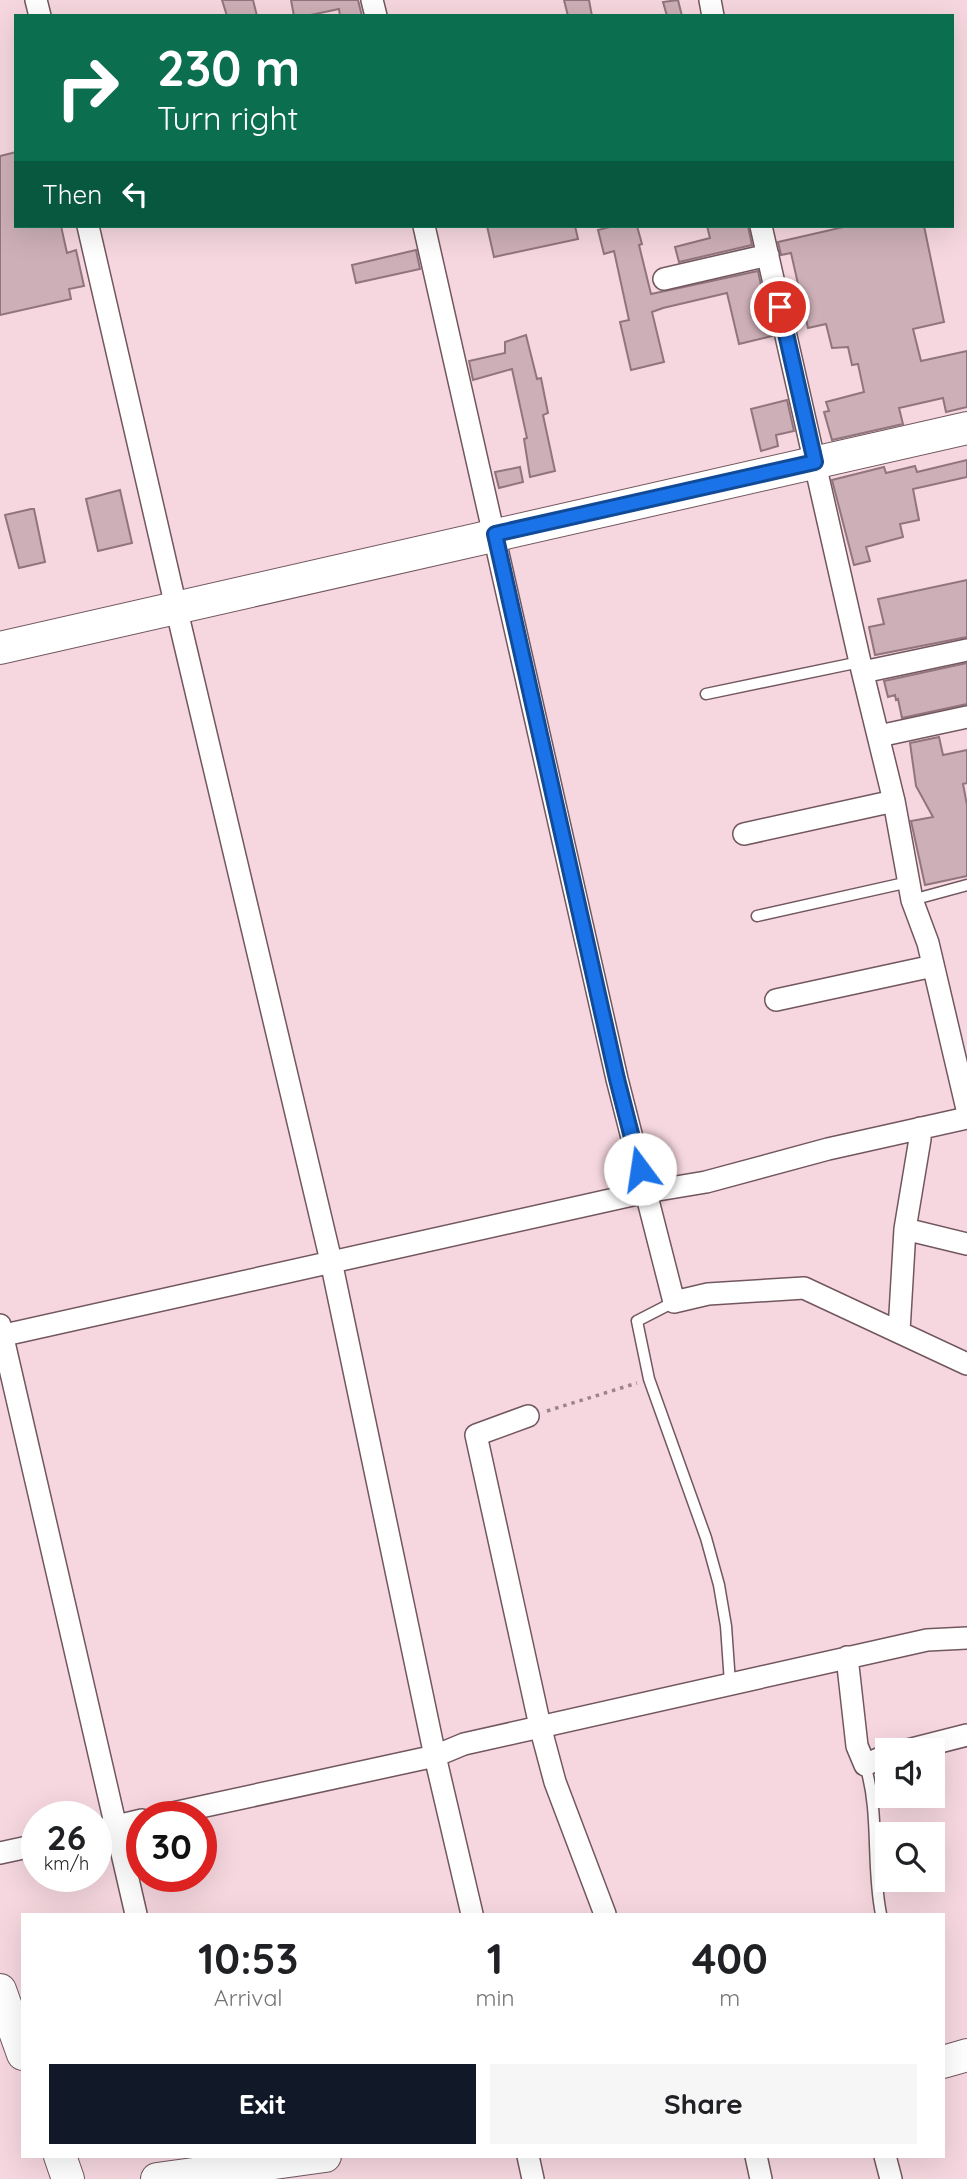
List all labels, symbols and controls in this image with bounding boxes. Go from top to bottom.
text: 230 m [157,37,300,98]
icon: right [42,42,133,133]
text: Turn right [157,98,298,138]
icon: left [116,175,154,213]
text: Then [42,178,102,211]
pin [750,277,810,337]
icon: arrive [761,288,799,326]
position arrow [603,1132,677,1206]
map controls [875,1738,945,1892]
button: sound [875,1738,945,1808]
speed limit sign: 30 [126,1801,217,1892]
text: 26 [47,1815,86,1859]
button: search [875,1822,945,1892]
text: km/h [44,1852,89,1875]
text: 10:53 [198,1932,298,1985]
text: 1 [487,1932,503,1985]
text: 400 [692,1932,768,1985]
text: Arrival [214,1983,283,2012]
text: min [475,1983,515,2012]
text: m [719,1983,740,2012]
button: Exit [49,2064,476,2144]
button: Share [490,2064,917,2144]

